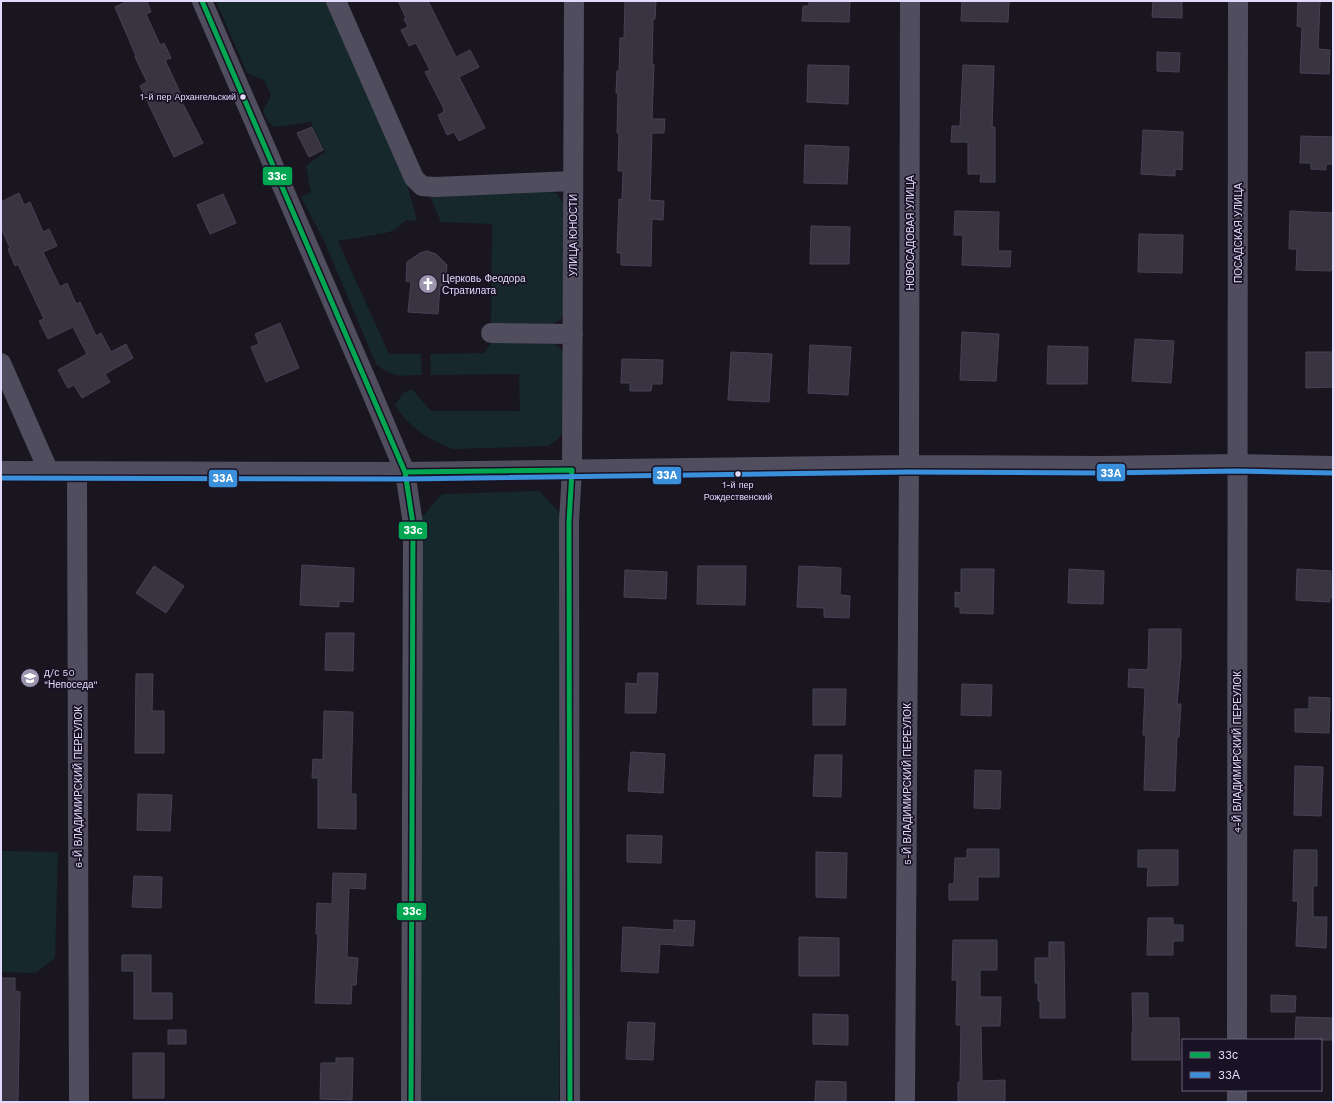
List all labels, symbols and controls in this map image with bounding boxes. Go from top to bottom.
place label: 1-й пер Архангельский [140,92,236,102]
marker: 1-й пер Архангельский [238,92,248,102]
line badge: 33с [262,166,293,186]
text: 33с [267,170,287,183]
street label: НОВОСАДОВАЯ УЛИЦА [905,175,916,291]
street label: ПОСАДСКАЯ УЛИЦА [1233,183,1244,283]
street label: УЛИЦА ЮНОСТИ [568,194,579,276]
church icon: Церковь Феодора Стратилата [417,273,439,295]
place label: Церковь Феодора Стратилата [442,273,526,296]
line badge: 33А [1096,463,1126,482]
line badge: 33А [652,466,682,485]
text: 33А [1101,467,1122,480]
line badge: 33А [208,469,238,488]
text: 33А [657,469,678,482]
marker: 1-й пер Рождественский [733,469,743,479]
text: 33А [213,472,234,485]
place label: 1-й пер Рождественский [704,480,772,502]
line badge: 33с [398,521,428,540]
text: 33с [403,524,423,537]
school or university icon: д/с 50 "Непоседа" [19,667,41,689]
place label: д/с 50 "Непоседа" [44,667,98,690]
street label: 4-Й ВЛАДИМИРСКИЙ ПЕРЕУЛОК [1231,671,1243,833]
street label: 5-Й ВЛАДИМИРСКИЙ ПЕРЕУЛОК [901,703,913,865]
street label: 6-Й ВЛАДИМИРСКИЙ ПЕРЕУЛОК [72,706,84,868]
line badge: 33с [396,902,427,921]
text: 33с [402,905,422,918]
legend [1182,1039,1322,1091]
text: 33с [1218,1048,1238,1062]
text: 33А [1218,1068,1240,1082]

